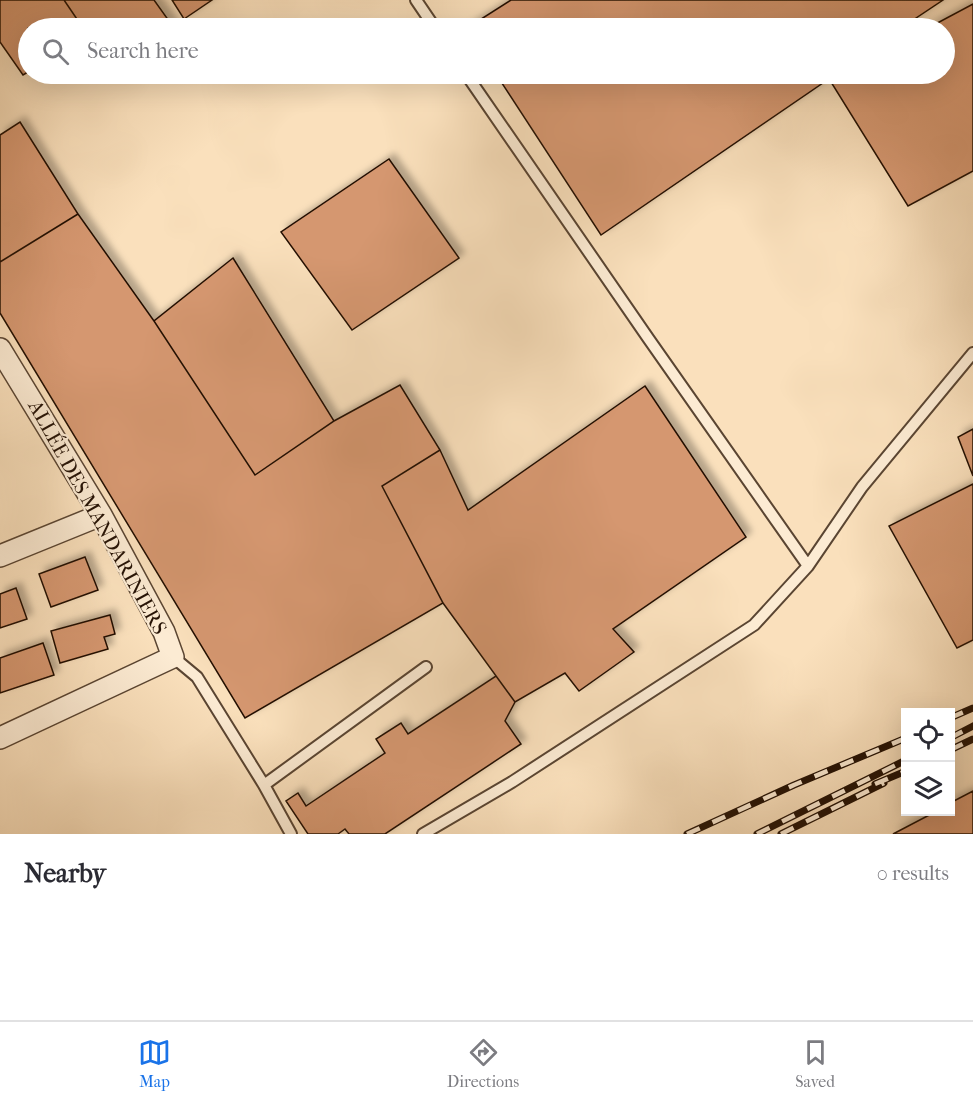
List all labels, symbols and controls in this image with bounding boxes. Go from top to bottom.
search box [18,18,955,84]
icon: search [39,35,72,68]
text: Search here [87,38,199,64]
street label: ALLÉE DES MANDARINIERS [23,395,173,638]
map controls [901,708,955,816]
button: locate [901,708,955,762]
button: layers [901,762,955,816]
text: Nearby [24,858,106,889]
text: 0 results [877,862,949,885]
tab: Map [138,1036,171,1091]
tab: Directions [447,1036,519,1091]
tab: Saved [795,1036,835,1091]

